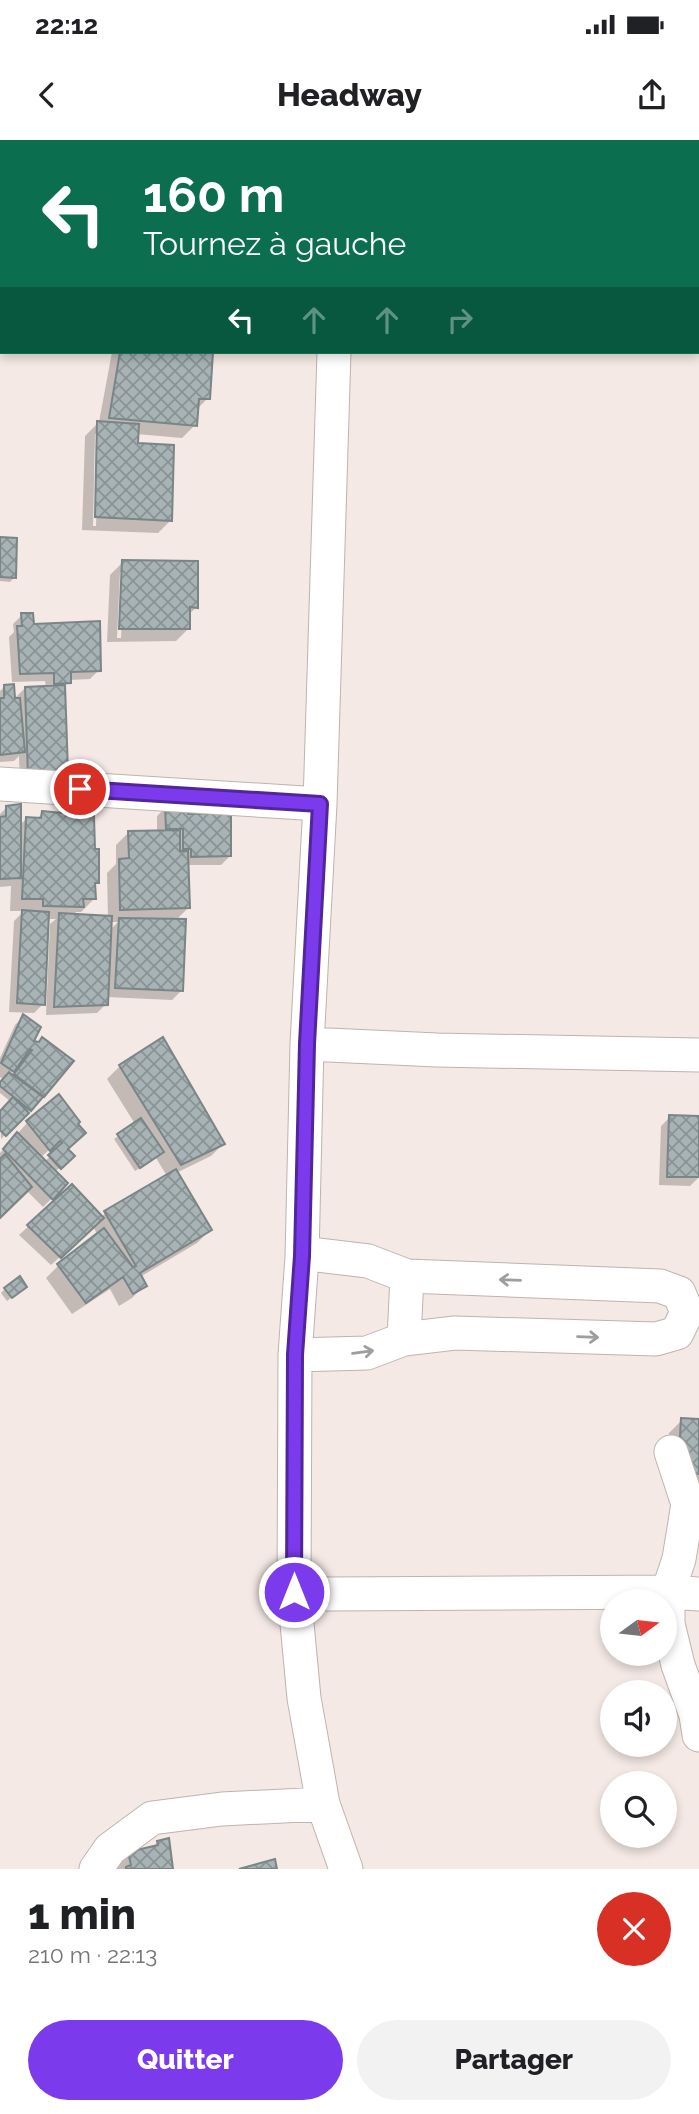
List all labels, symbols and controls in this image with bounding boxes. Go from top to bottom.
text: 22:12 [35,10,98,40]
icon: back [28,76,66,114]
text: Headway [277,76,422,113]
icon: share [633,76,671,114]
text: 160 m [143,166,284,223]
icon: left [28,168,119,259]
text: Tournez à gauche [143,225,406,262]
icon: left [222,301,260,339]
icon: ahead [295,301,333,339]
icon: ahead [368,301,406,339]
icon: right [441,301,479,339]
pin [50,759,110,819]
icon: arrive [61,770,99,808]
one-way arrow [499,1273,522,1286]
one-way arrow [576,1331,599,1344]
one-way arrow [351,1345,374,1358]
position arrow [257,1555,331,1629]
north arrow [600,1589,677,1666]
map controls [600,1589,677,1848]
button: sound [600,1680,677,1757]
button: search [600,1771,677,1848]
text: 1 min [28,1890,136,1939]
button: close [597,1892,671,1966]
text: 210 m · 22:13 [28,1941,157,1968]
button: Quitter [28,2020,343,2100]
button: Partager [357,2020,671,2100]

